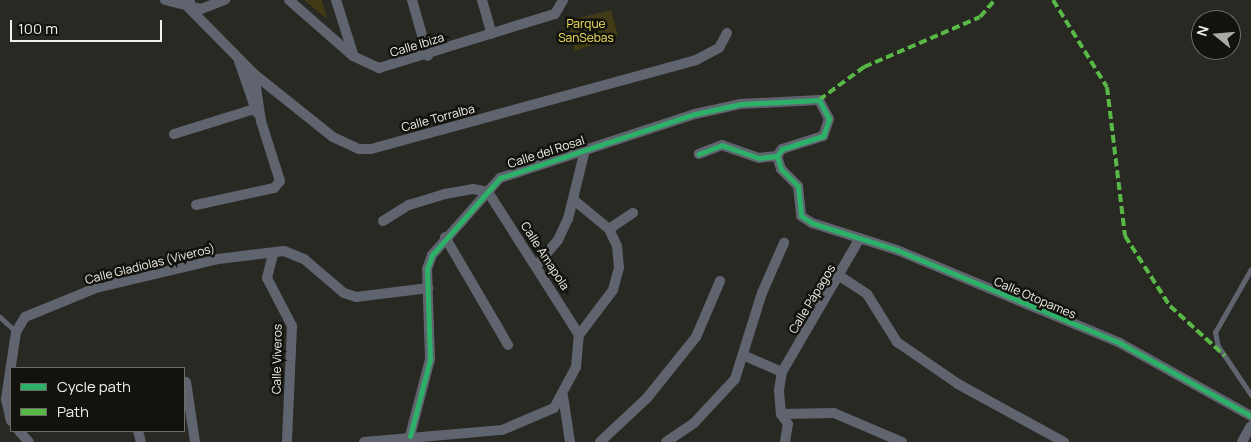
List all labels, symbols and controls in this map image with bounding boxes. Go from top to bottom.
scale bar [12,10,165,42]
north arrow [1191,10,1241,60]
park label: Parque SanSebas [558,17,614,45]
text: 100 m [18,18,58,39]
text: N [1192,23,1213,38]
street label: Calle Ibiza [388,30,446,60]
street label: Calle Torralba [400,101,476,135]
street label: Calle del Rosal [506,133,586,171]
street label: Calle Amapola [518,219,572,293]
street label: Calle Gladiolas (Viveros) [83,241,217,287]
street label: Calle Pápagos [786,262,838,336]
street label: Calle Otopames [992,274,1078,322]
street label: Calle Viveros [269,324,285,394]
legend [10,367,185,432]
text: Cycle path [57,376,131,397]
text: Path [57,401,89,422]

